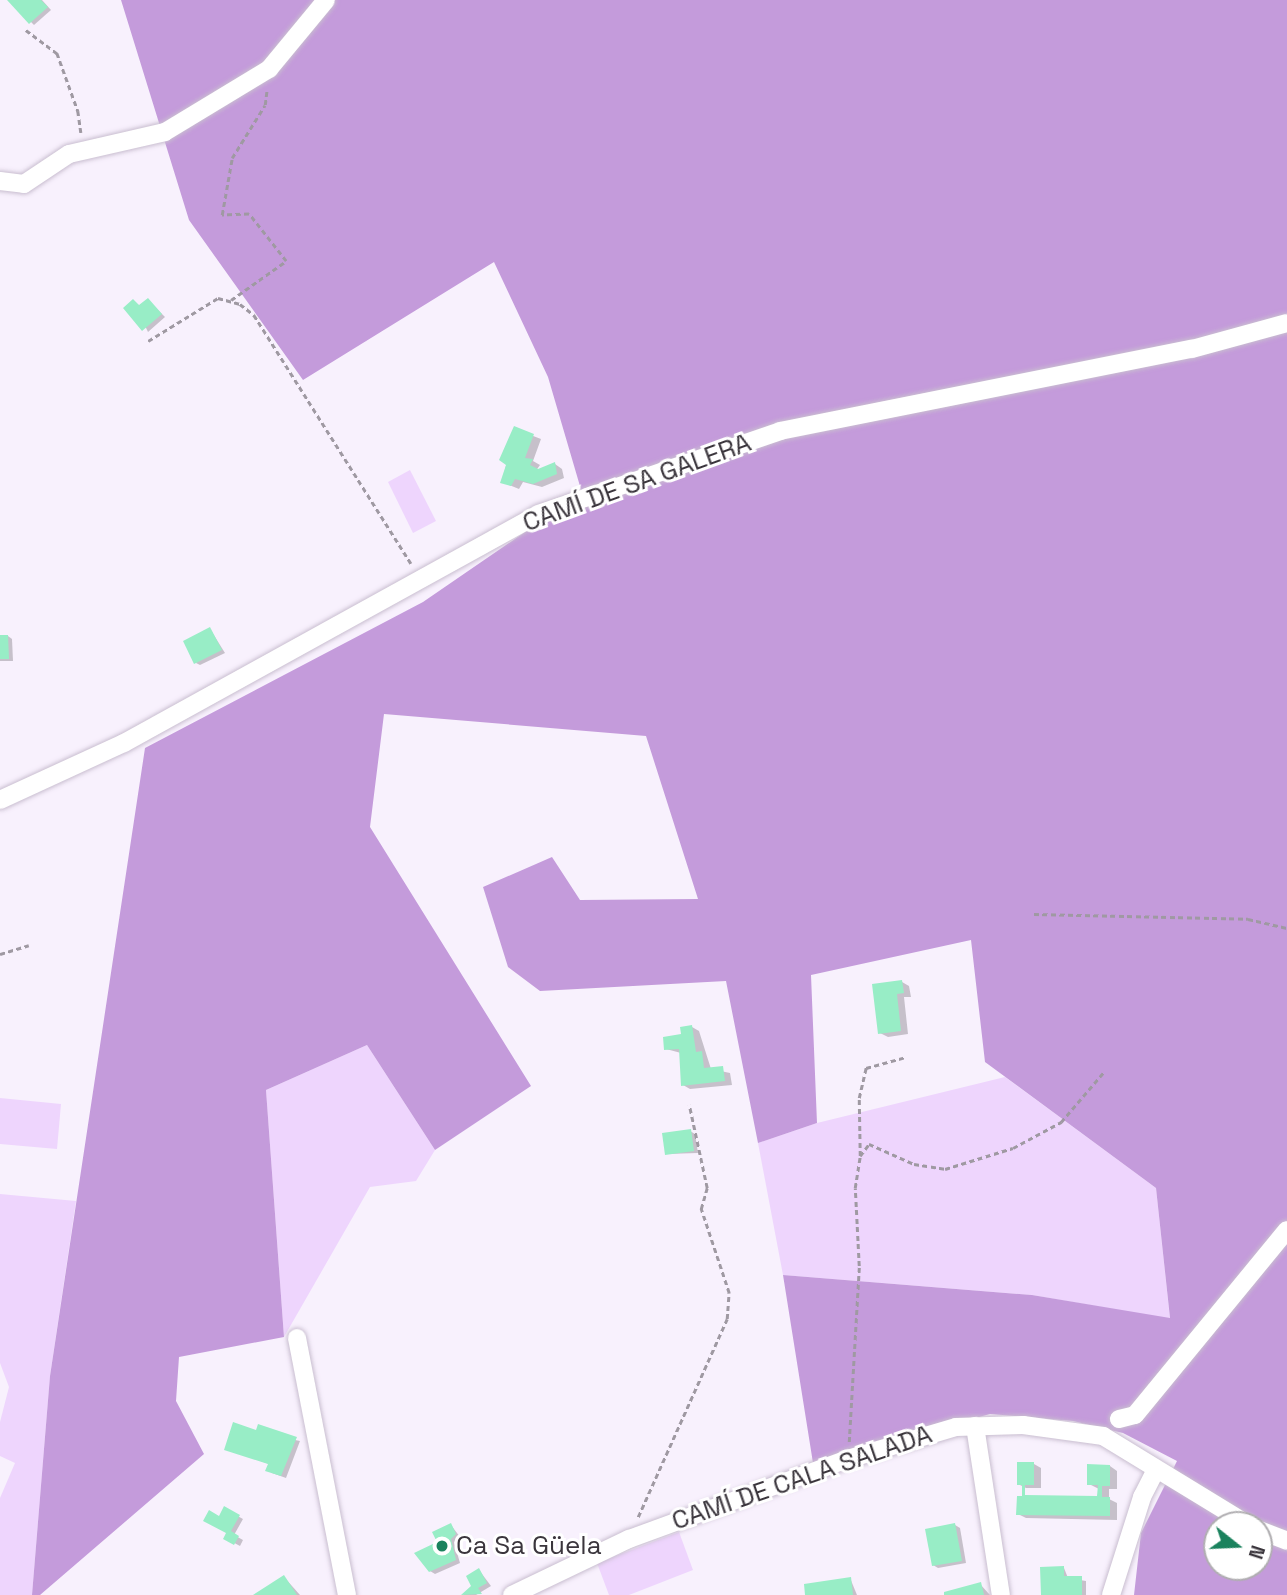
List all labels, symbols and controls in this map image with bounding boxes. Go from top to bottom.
street label: CAMÍ DE SA GALERA [518,427,756,539]
street label: CAMÍ DE CALA SALADA [668,1419,936,1537]
north arrow [1203,1511,1273,1581]
place label: Ca Sa Güela [456,1530,602,1562]
marker: Ca Sa Güela [434,1538,450,1554]
text: N [1243,1542,1270,1562]

